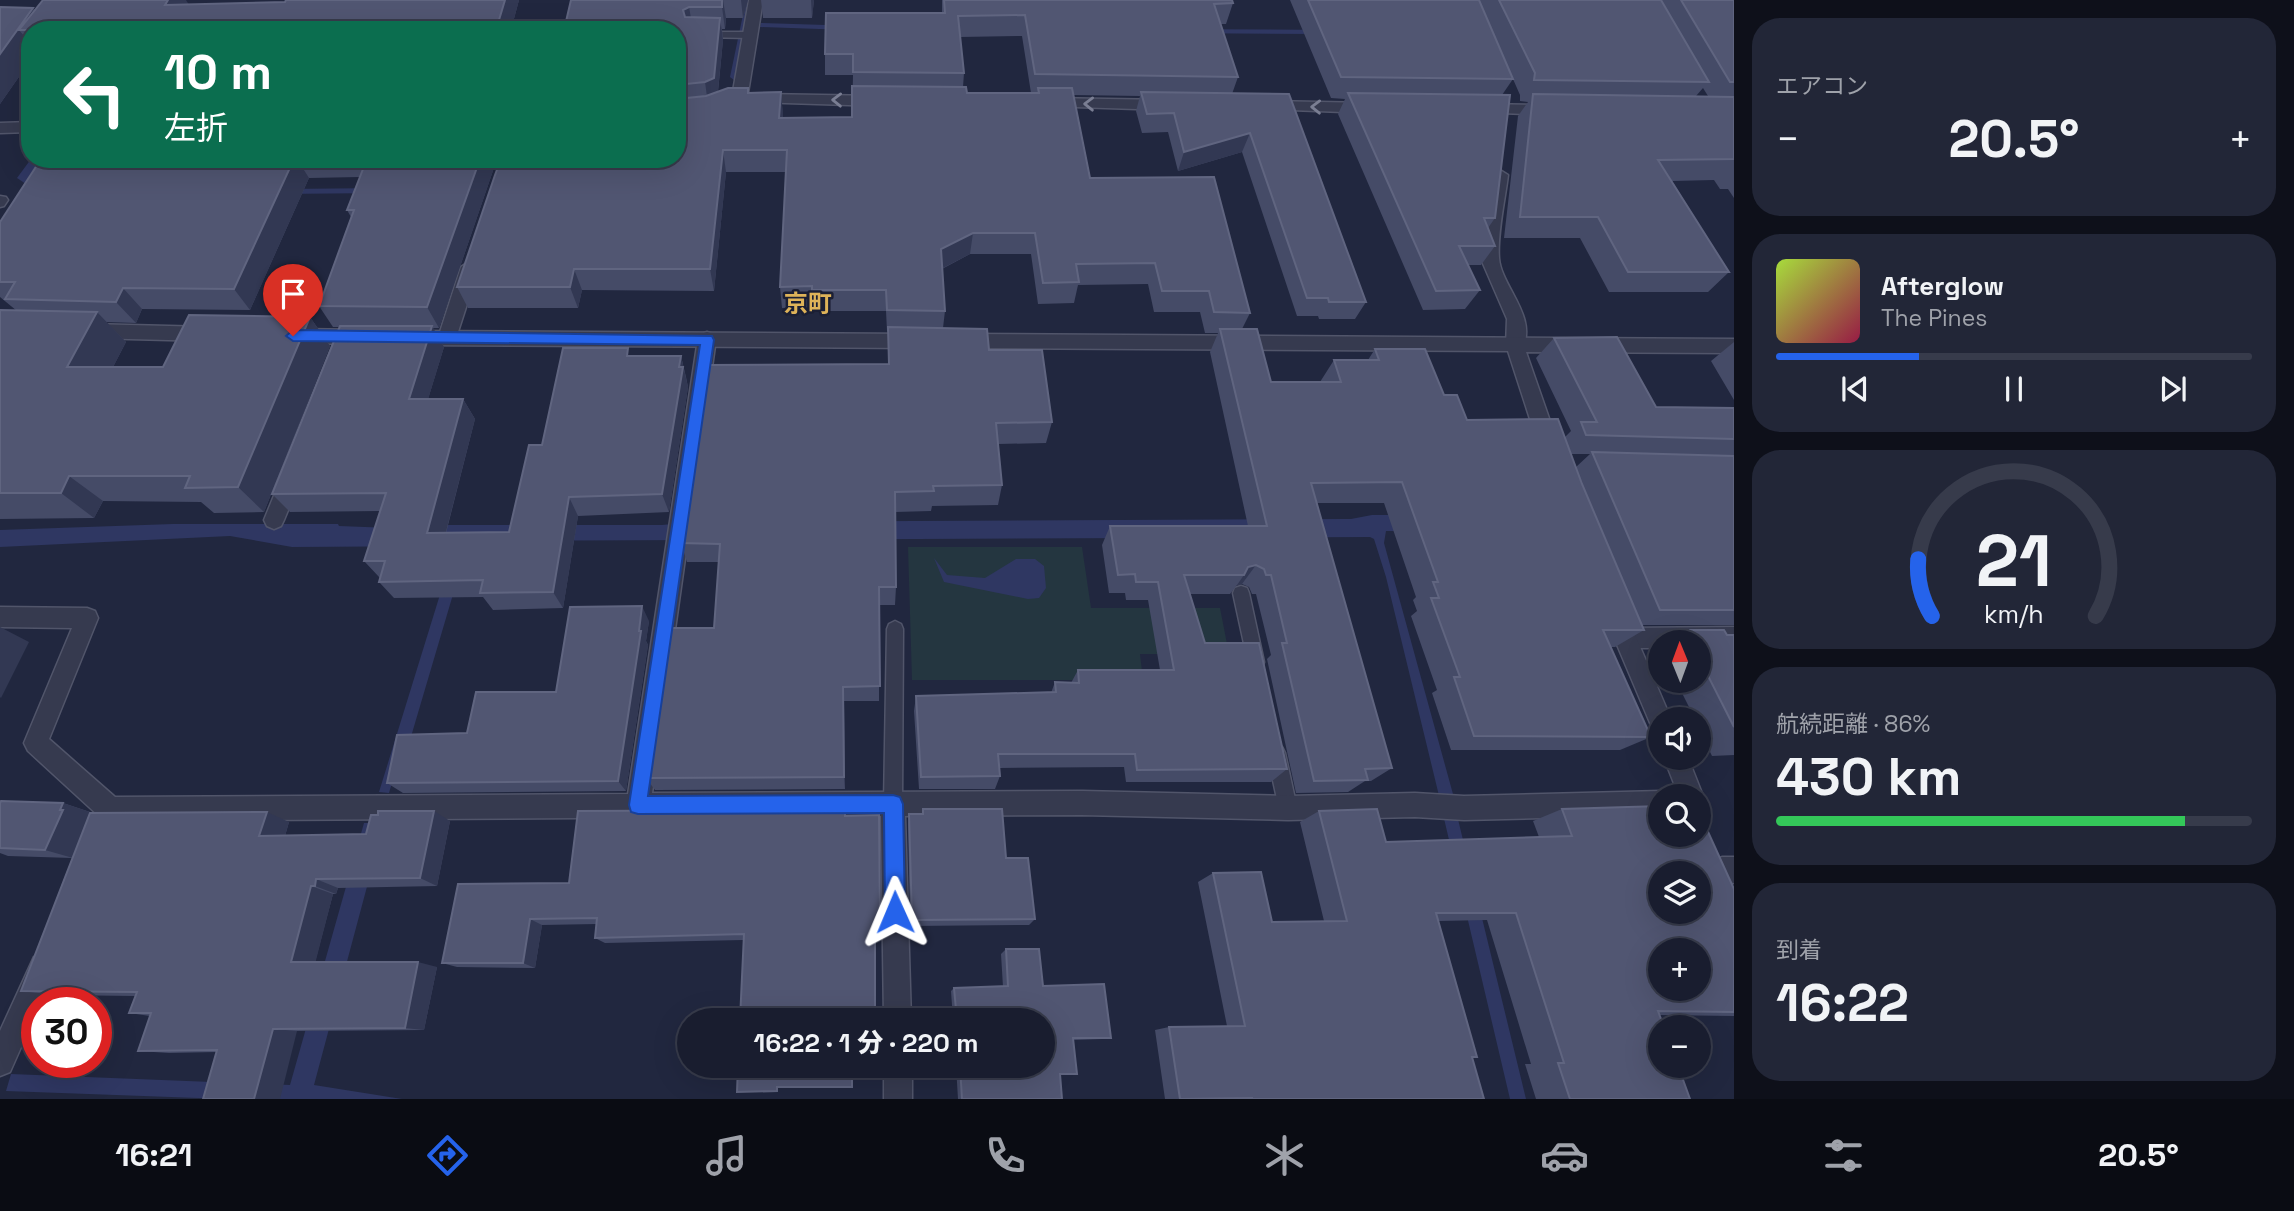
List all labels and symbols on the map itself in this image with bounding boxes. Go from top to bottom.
one-way arrow [831,93,842,108]
one-way arrow [1083,96,1093,112]
one-way arrow [1310,99,1321,115]
pin [263,264,323,336]
district label: 京町 [784,288,832,319]
north arrow [1648,630,1712,693]
position arrow [858,875,932,949]
speed limit sign: 30 [21,987,112,1078]

